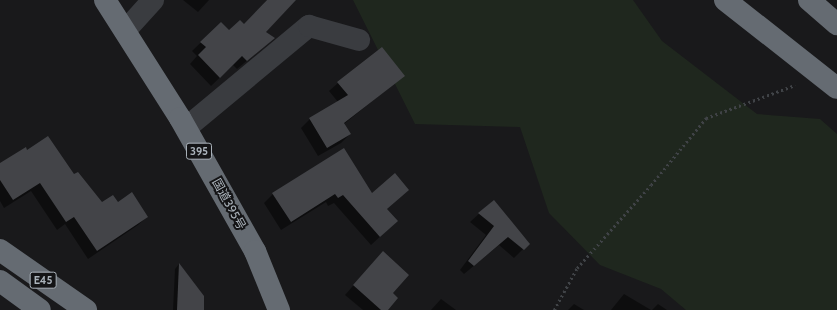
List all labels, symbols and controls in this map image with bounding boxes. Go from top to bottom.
road number: 395 [185,142,213,160]
street label: 国道395号 [209,176,249,232]
road number: E45 [29,271,57,289]

